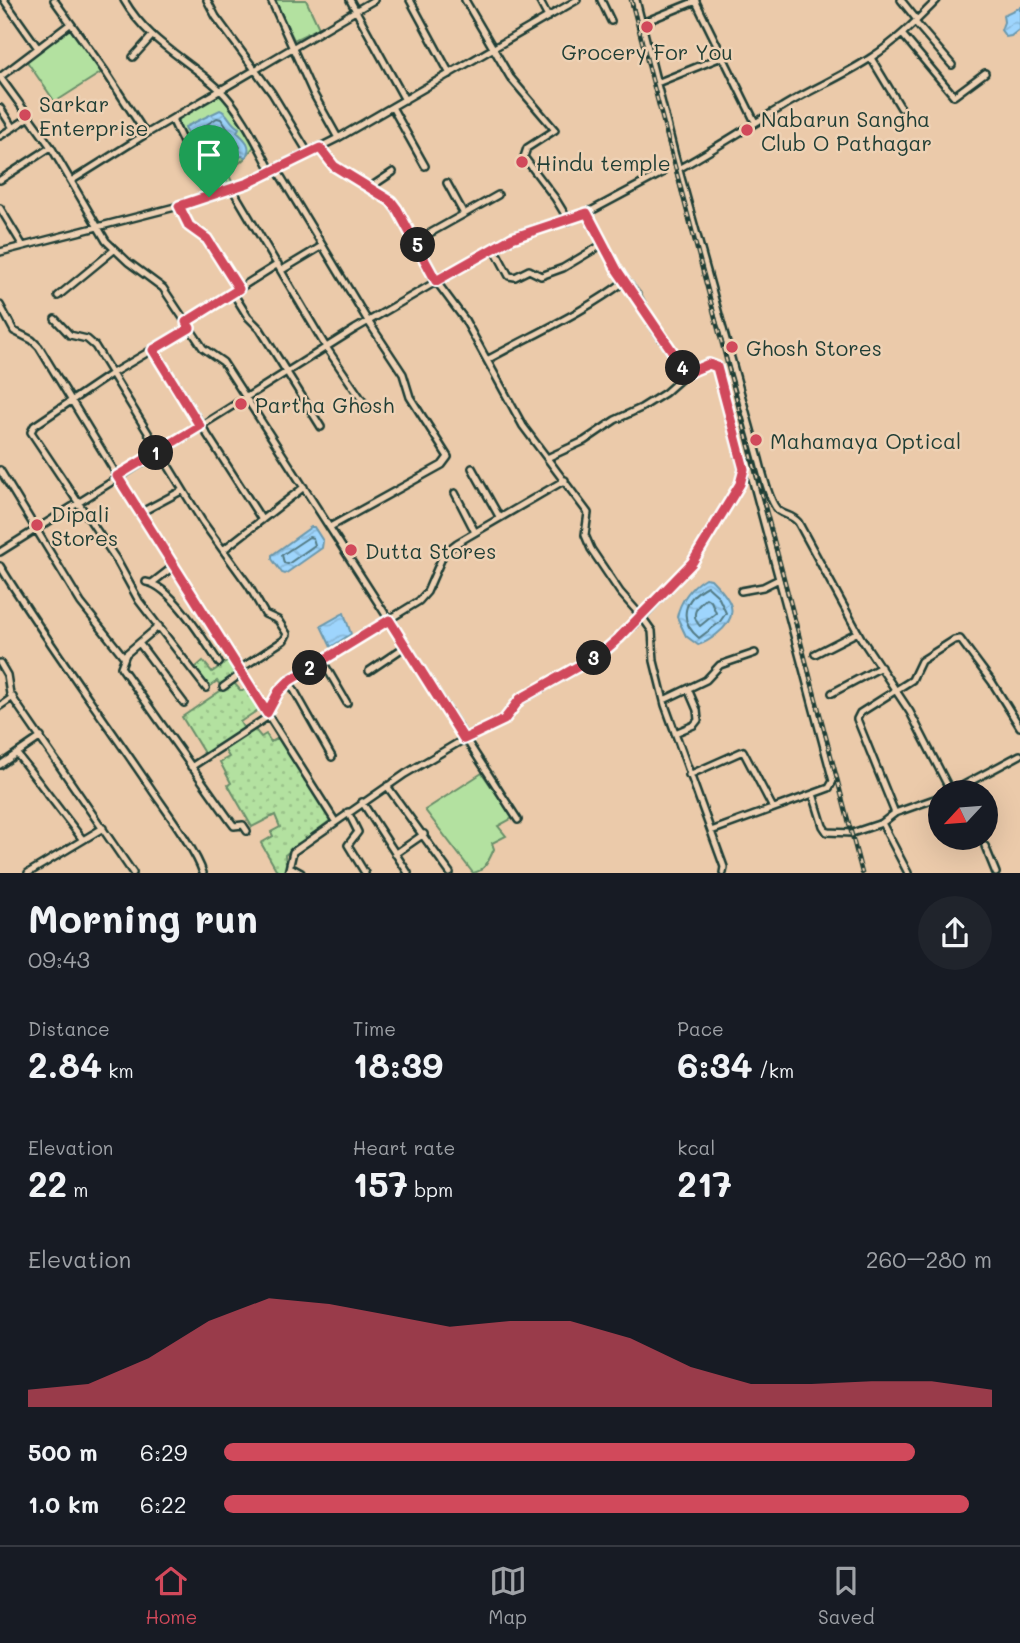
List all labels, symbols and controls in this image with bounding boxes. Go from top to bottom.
marker: Grocery For You [639,19,655,35]
place label: Grocery For You [561,38,733,65]
place label: Sarkar Enterprise [39,90,149,141]
place label: Nabarun Sangha Club O Pathagar [761,105,932,156]
marker: Sarkar Enterprise [17,107,33,123]
marker: Nabarun Sangha Club O Pathagar [739,122,755,138]
pin [179,125,239,197]
icon: arrive [190,136,228,174]
place label: Hindu temple [536,149,671,176]
marker: Hindu temple [514,154,530,170]
pin: 5 [400,228,436,262]
text: 5 [412,232,423,257]
place label: Ghosh Stores [746,334,882,361]
marker: Ghosh Stores [724,339,740,355]
pin: 4 [666,350,700,386]
text: 4 [676,355,689,380]
place label: Partha Ghosh [255,391,394,418]
marker: Partha Ghosh [233,396,249,412]
place label: Mahamaya Optical [770,427,961,454]
marker: Mahamaya Optical [748,432,764,448]
pin: 1 [138,435,174,470]
text: 1 [151,440,160,465]
place label: Dipali Stores [51,500,118,551]
marker: Dipali Stores [29,517,45,533]
place label: Dutta Stores [365,537,496,564]
marker: Dutta Stores [343,542,359,558]
pin: 3 [576,640,612,676]
text: 3 [588,645,599,670]
pin: 2 [292,650,328,686]
text: 2 [304,655,315,680]
north arrow [928,780,998,850]
map controls [928,780,998,850]
text: Morning run [28,893,258,943]
button: share [918,896,992,970]
text: 09:43 [28,944,90,974]
text: Distance [28,1016,110,1041]
text: Time [353,1016,396,1041]
text: Pace [677,1016,724,1041]
text: 2.84 [28,1041,102,1087]
text: 18:39 [353,1041,443,1087]
text: 6:34 [677,1041,753,1087]
text: km [102,1058,134,1083]
text: /km [753,1058,794,1083]
text: Elevation [28,1135,113,1160]
text: Heart rate [353,1135,455,1160]
text: kcal [677,1135,715,1160]
text: 22 [28,1160,67,1206]
text: 157 [353,1160,408,1206]
text: 217 [677,1160,732,1206]
text: m [67,1177,88,1202]
text: bpm [408,1177,453,1202]
text: Elevation [28,1244,131,1274]
text: 260–280 m [866,1244,992,1274]
text: 500 m [28,1437,98,1467]
text: 6:29 [140,1437,187,1467]
text: 1.0 km [28,1489,99,1519]
text: 6:22 [140,1489,187,1519]
tab: Home [146,1562,197,1629]
tab: Map [488,1562,527,1629]
tab: Saved [818,1562,874,1629]

